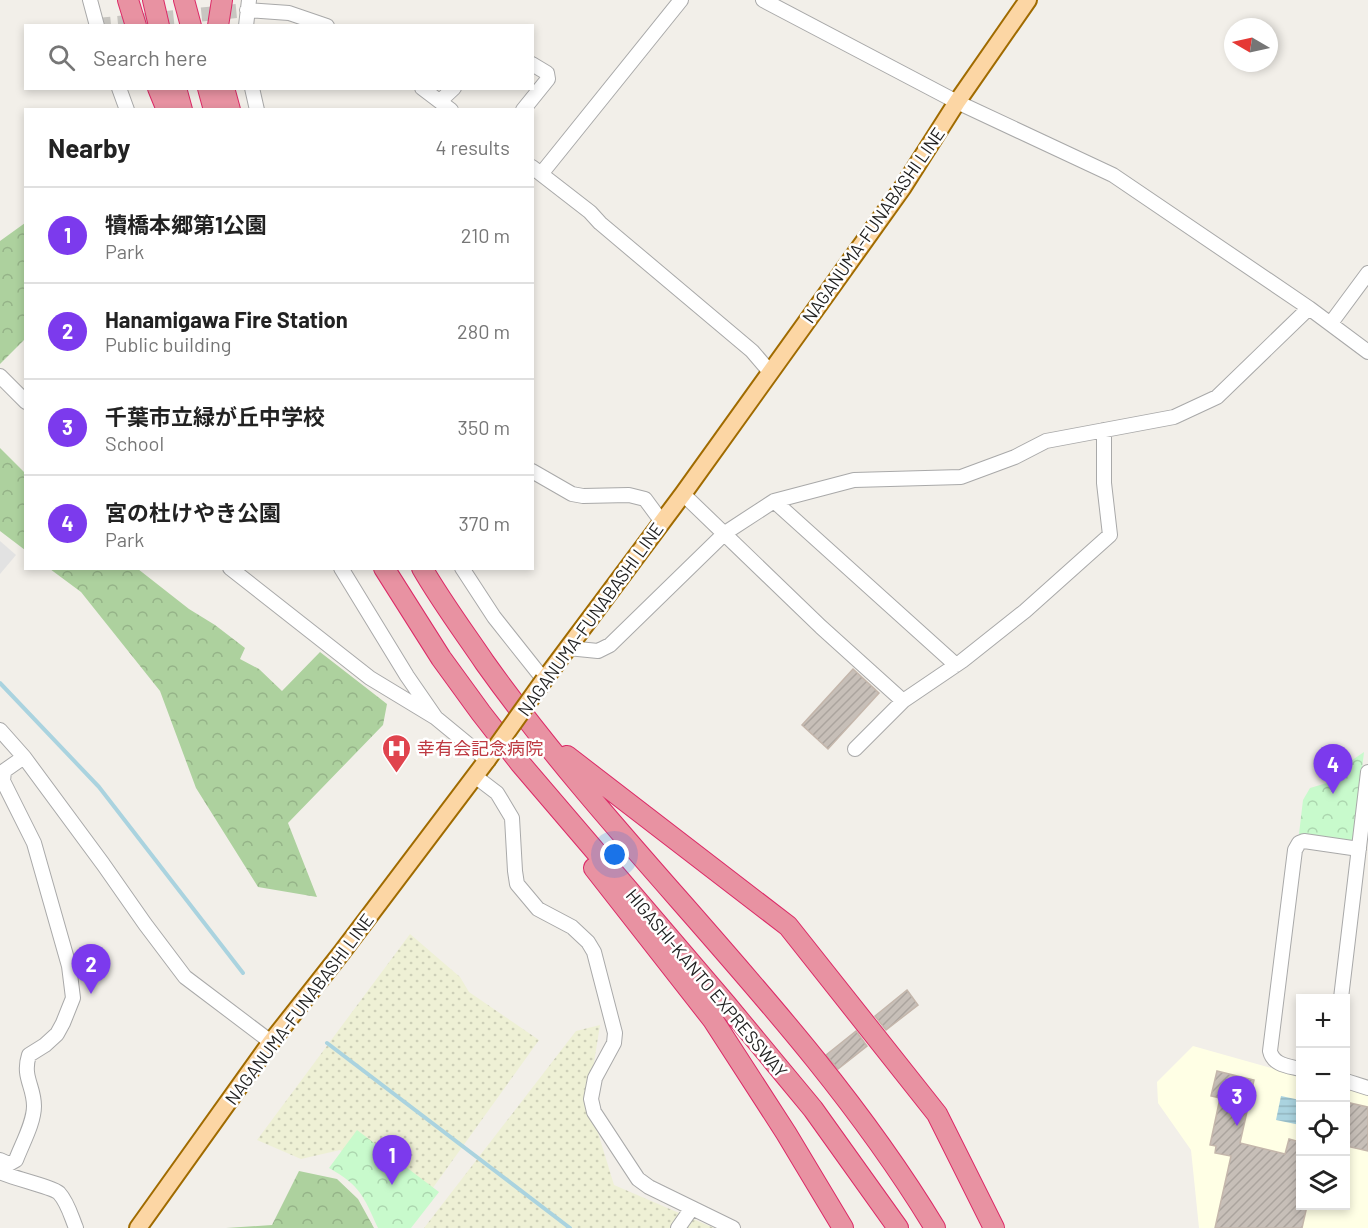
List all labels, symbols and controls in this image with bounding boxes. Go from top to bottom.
north arrow [1224,18,1278,72]
search box [24,24,534,90]
icon: search [45,41,78,74]
text: Search here [93,44,207,70]
street label: NAGANUMA-FUNABASHI LINE [797,123,949,327]
text: Nearby [48,132,130,163]
text: 4 results [435,135,510,159]
text: 犢橋本郷第1公園 [105,211,267,237]
text: 1 [64,223,71,247]
text: 210 m [461,223,510,247]
text: Park [105,239,144,263]
text: Hanamigawa Fire Station [105,306,348,332]
text: 2 [62,319,73,343]
text: 280 m [457,319,510,343]
text: Public building [105,332,231,356]
text: 千葉市立緑が丘中学校 [105,403,325,429]
text: 3 [62,415,73,439]
text: 350 m [458,415,510,439]
text: School [105,431,164,455]
text: 宮の杜けやき公園 [105,499,281,525]
text: 4 [61,511,74,535]
text: 370 m [458,511,510,535]
street label: NAGANUMA-FUNABASHI LINE [512,518,668,720]
text: Park [105,527,144,551]
hospital icon: 幸有会記念病院 [380,732,412,774]
place label: 幸有会記念病院 [417,737,543,759]
pin: 4 [1314,744,1352,794]
your location [600,840,629,869]
street label: HIGASHI-KANTO EXPRESSWAY [622,884,792,1082]
street label: NAGANUMA-FUNABASHI LINE [220,909,378,1109]
pin: 2 [72,944,110,994]
map controls [1296,994,1350,1210]
button: + [1296,994,1350,1048]
button: − [1296,1048,1350,1102]
pin: 3 [1218,1076,1256,1126]
button: locate [1296,1102,1350,1156]
pin: 1 [372,1136,412,1185]
button: layers [1296,1156,1350,1210]

